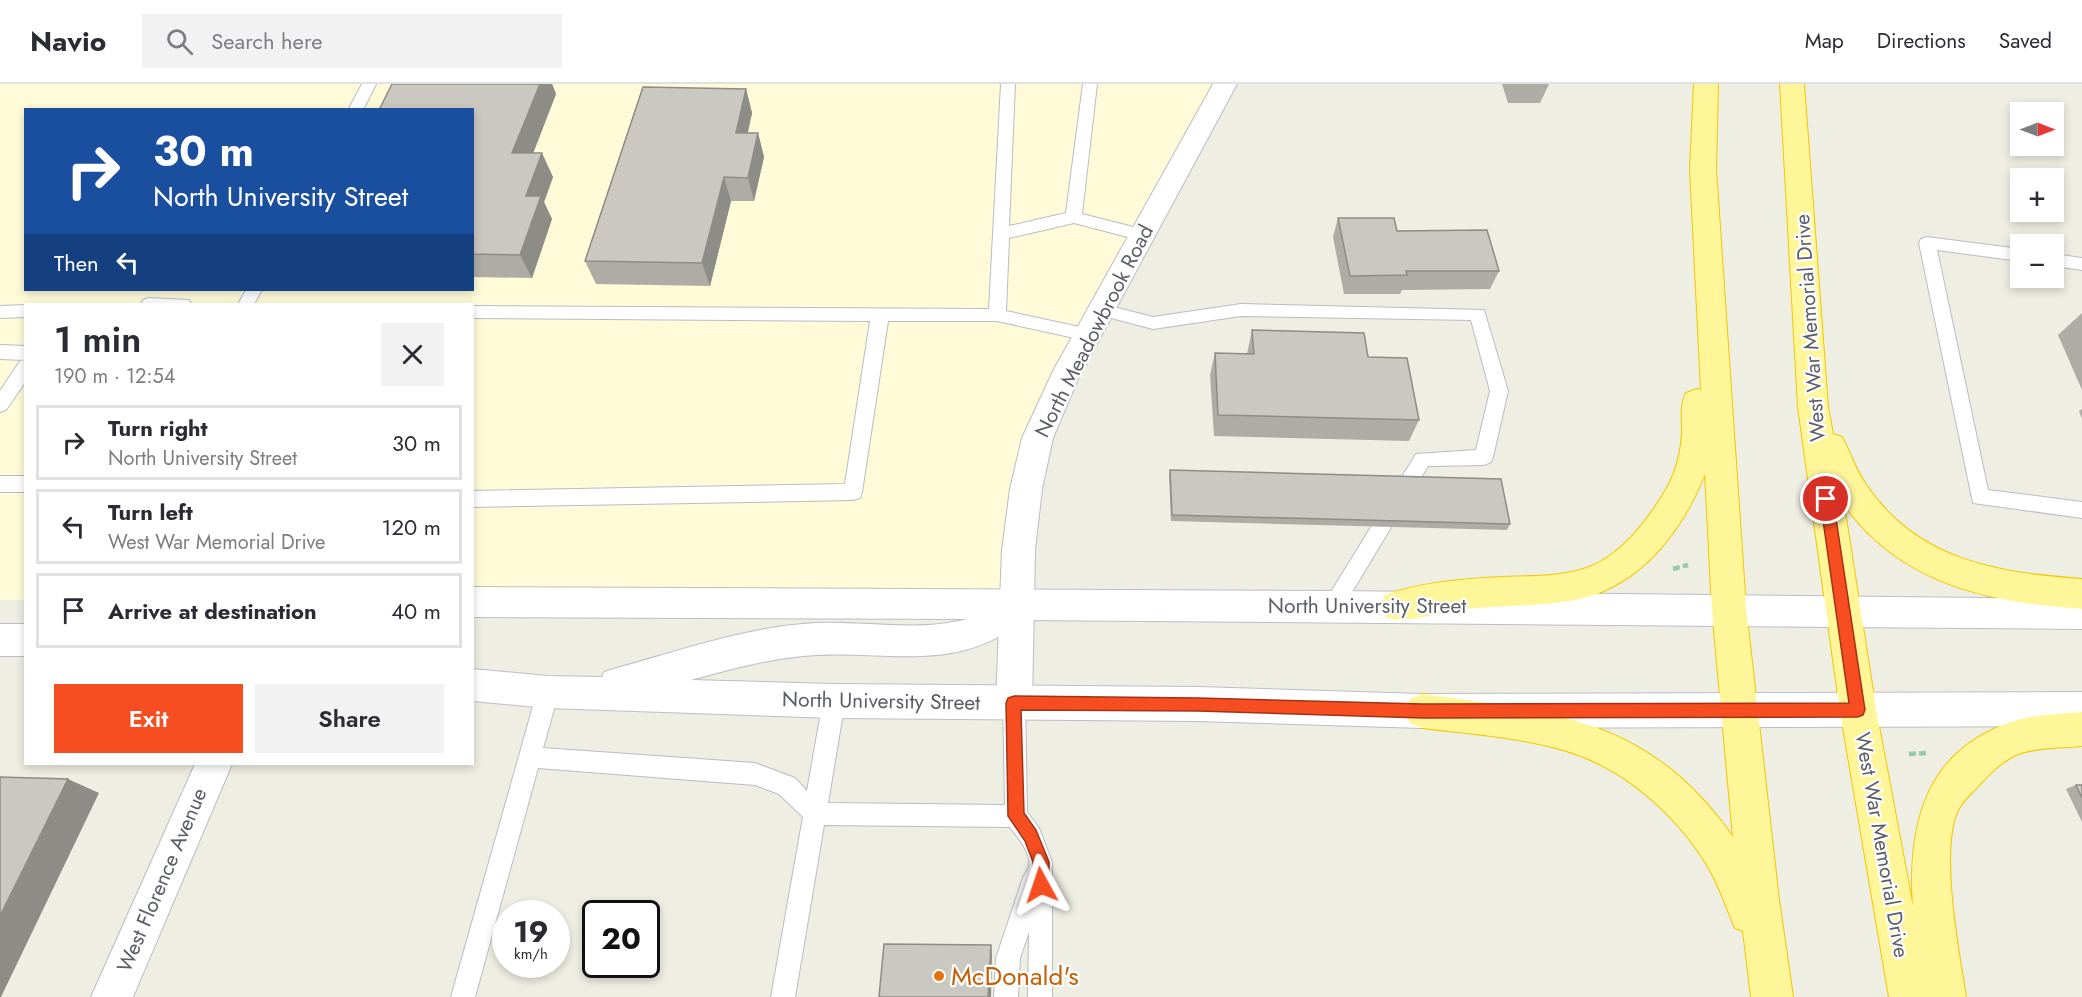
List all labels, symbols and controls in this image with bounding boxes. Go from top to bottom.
search box [142,14,562,68]
text: Navio [30,21,106,62]
icon: search [163,25,196,58]
text: Search here [211,25,322,57]
text: Map [1805,26,1844,56]
text: Directions [1877,26,1966,56]
text: Saved [1999,26,2052,56]
north arrow [2010,102,2064,156]
map controls [2010,102,2064,288]
text: 30 m [153,121,254,182]
icon: right [54,132,132,210]
button: + [2010,168,2064,222]
text: North University Street [153,177,408,216]
street label: West War Memorial Drive [1787,213,1833,443]
street label: North Meadowbrook Road [1027,219,1161,443]
button: − [2010,234,2064,288]
icon: left [111,246,144,279]
text: Then [54,247,99,279]
text: 1 min [54,313,141,365]
button: close [381,323,444,386]
text: 190 m · 12:54 [54,362,175,391]
text: Turn right [108,412,208,444]
icon: right [57,426,90,459]
text: 30 m [392,427,441,459]
text: North University Street [108,444,297,473]
pin [1800,473,1851,524]
icon: arrive [1809,482,1842,515]
text: Turn left [108,496,193,528]
icon: left [57,510,90,543]
text: 120 m [382,511,441,543]
text: West War Memorial Drive [108,528,325,557]
street label: North University Street [1268,591,1466,621]
icon: arrive [57,594,90,627]
text: Arrive at destination [108,595,317,627]
text: 40 m [391,595,441,627]
button: Exit [54,684,243,753]
button: Share [255,684,444,753]
street label: North University Street [782,684,980,718]
street label: West War Memorial Drive [1847,730,1917,960]
street label: West Florence Avenue [110,783,215,977]
position arrow [1009,853,1073,917]
speed limit sign: 20 [582,900,660,978]
text: 19 [513,910,549,953]
text: km/h [514,943,548,965]
place label: McDonald's [951,957,1079,995]
marker: McDonald's [932,969,946,983]

